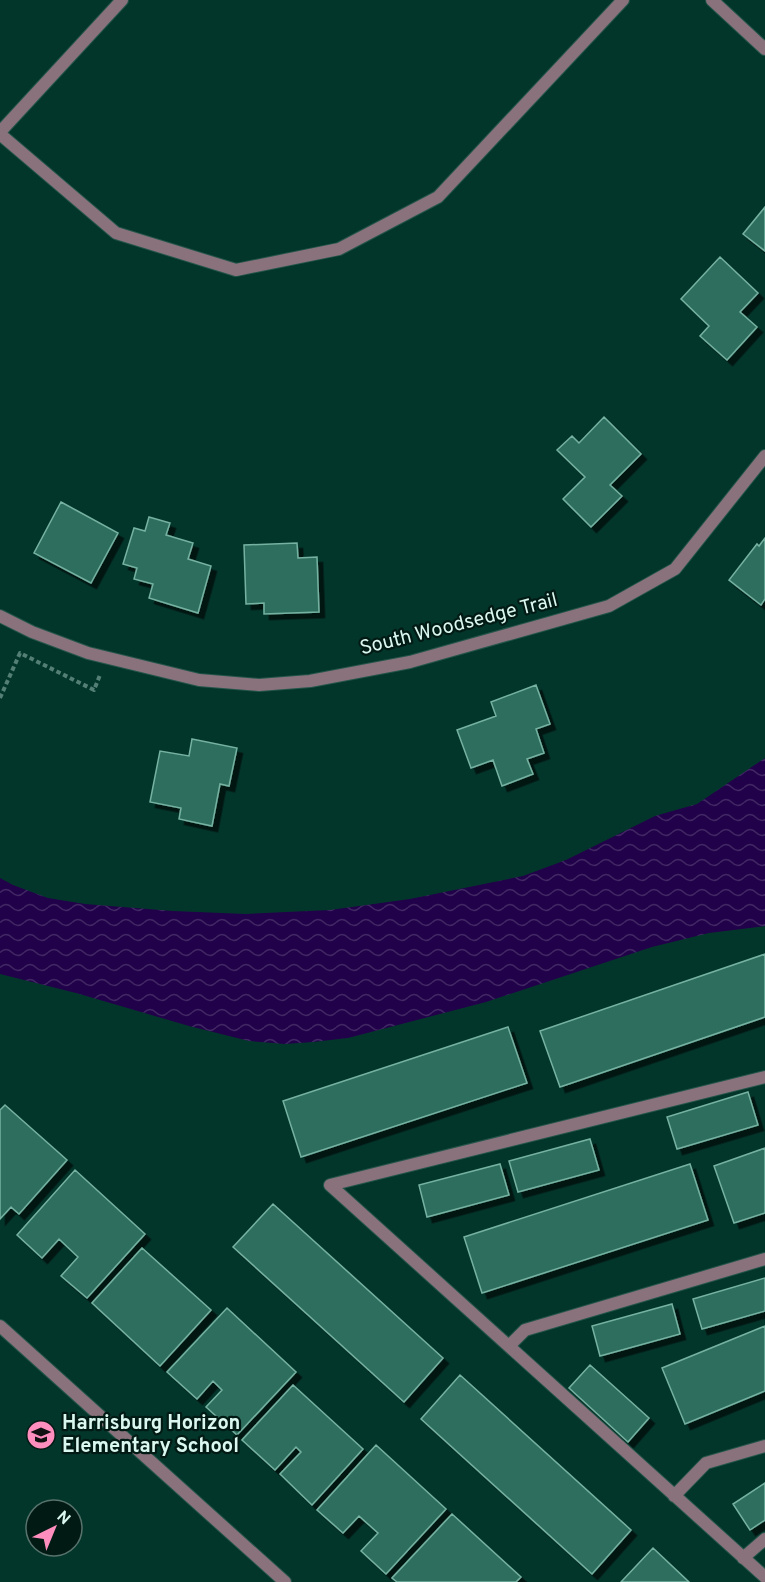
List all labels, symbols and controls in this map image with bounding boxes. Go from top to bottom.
street label: South Woodsedge Trail [357,588,561,662]
place label: Harrisburg Horizon Elementary School [62,1411,240,1460]
school or university icon: Harrisburg Horizon Elementary School [25,1419,57,1451]
north arrow [24,1498,84,1558]
text: N [52,1507,74,1530]

